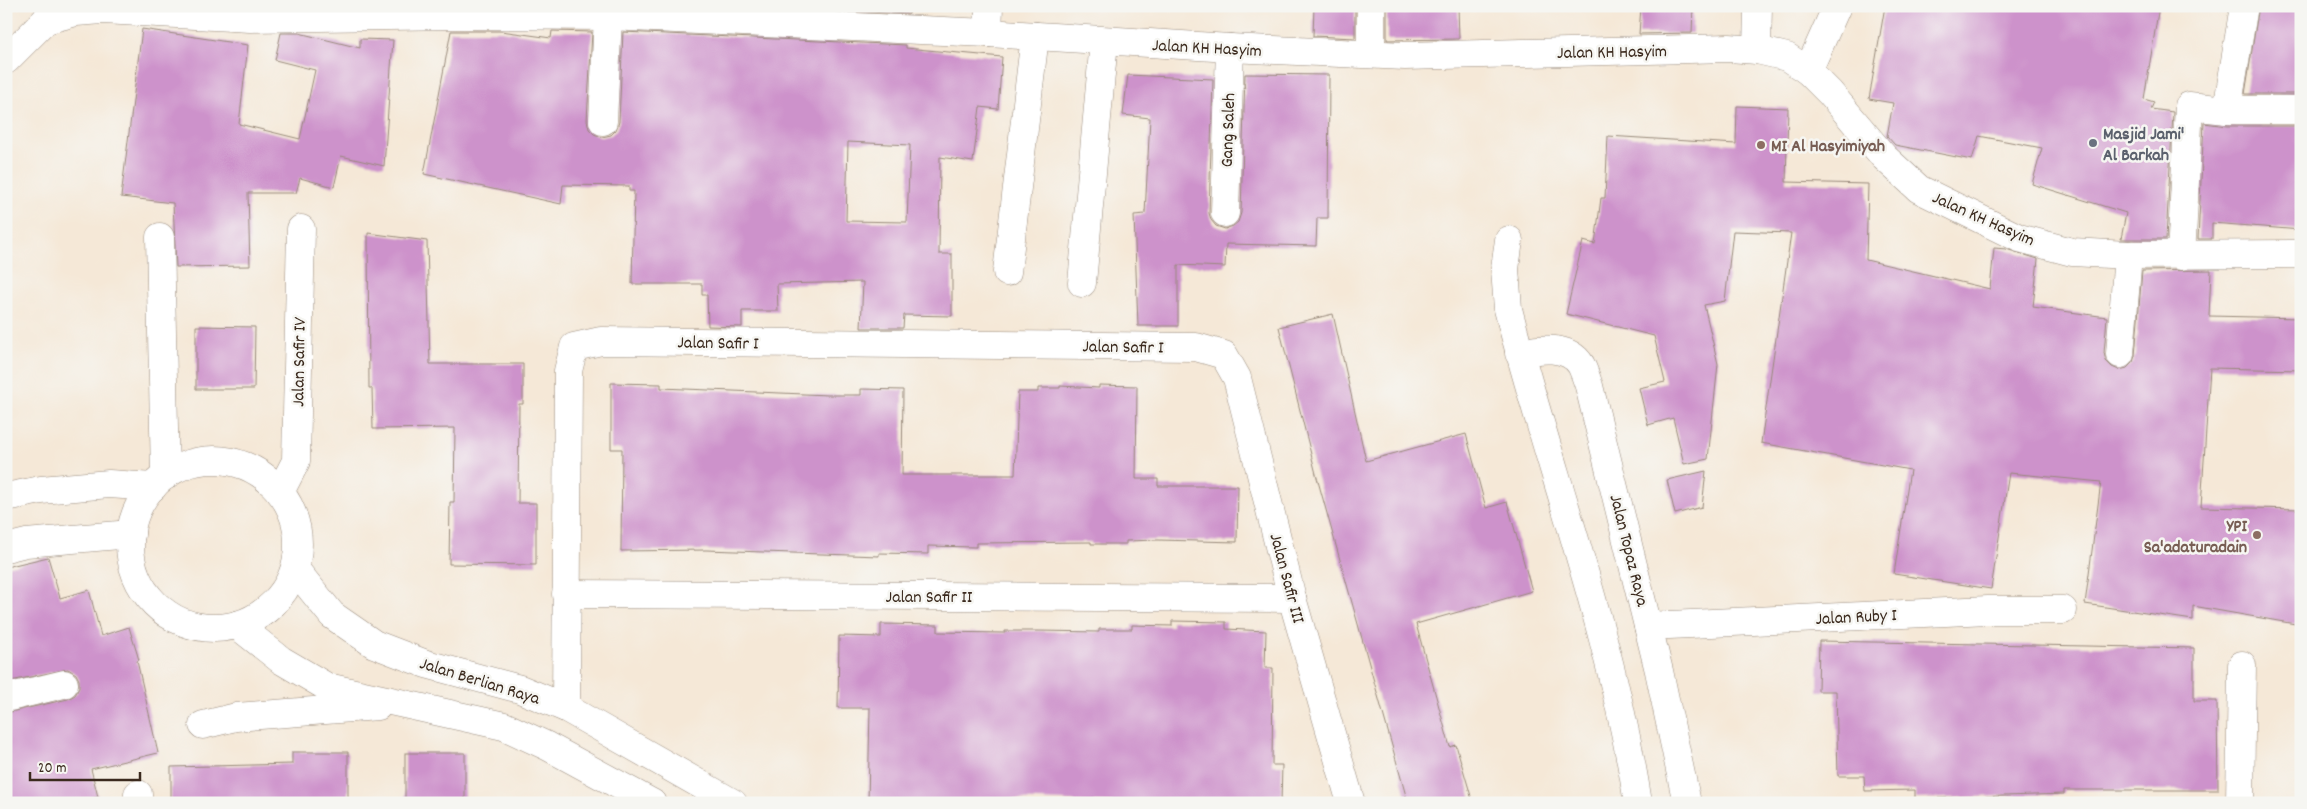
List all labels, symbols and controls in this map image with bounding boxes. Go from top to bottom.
street label: Jalan KH Hasyim [1151,34,1262,65]
street label: Jalan KH Hasyim [1557,40,1667,67]
street label: Gang Saleh [1216,92,1243,168]
place label: Masjid Jami' Al Barkah [2103,123,2184,169]
place label: MI Al Hasyimiyah [1771,135,1885,160]
marker: Masjid Jami' Al Barkah [2087,137,2099,149]
marker: MI Al Hasyimiyah [1755,139,1767,151]
street label: Jalan KH Hasyim [1928,186,2038,254]
street label: Jalan Safir IV [287,317,314,407]
street label: Jalan Safir I [677,331,759,358]
street label: Jalan Safir I [1082,335,1164,362]
street label: Jalan Topaz Raya [1602,492,1654,610]
place label: YPI Sa'adaturadain [2144,515,2247,561]
marker: YPI Sa'adaturadain [2251,529,2263,541]
street label: Jalan Safir III [1262,531,1310,627]
street label: Jalan Safir II [886,586,973,611]
street label: Jalan Ruby I [1815,604,1898,633]
street label: Jalan Berlian Raya [416,652,543,713]
scale bar [30,749,140,781]
text: 20 m [38,758,66,780]

